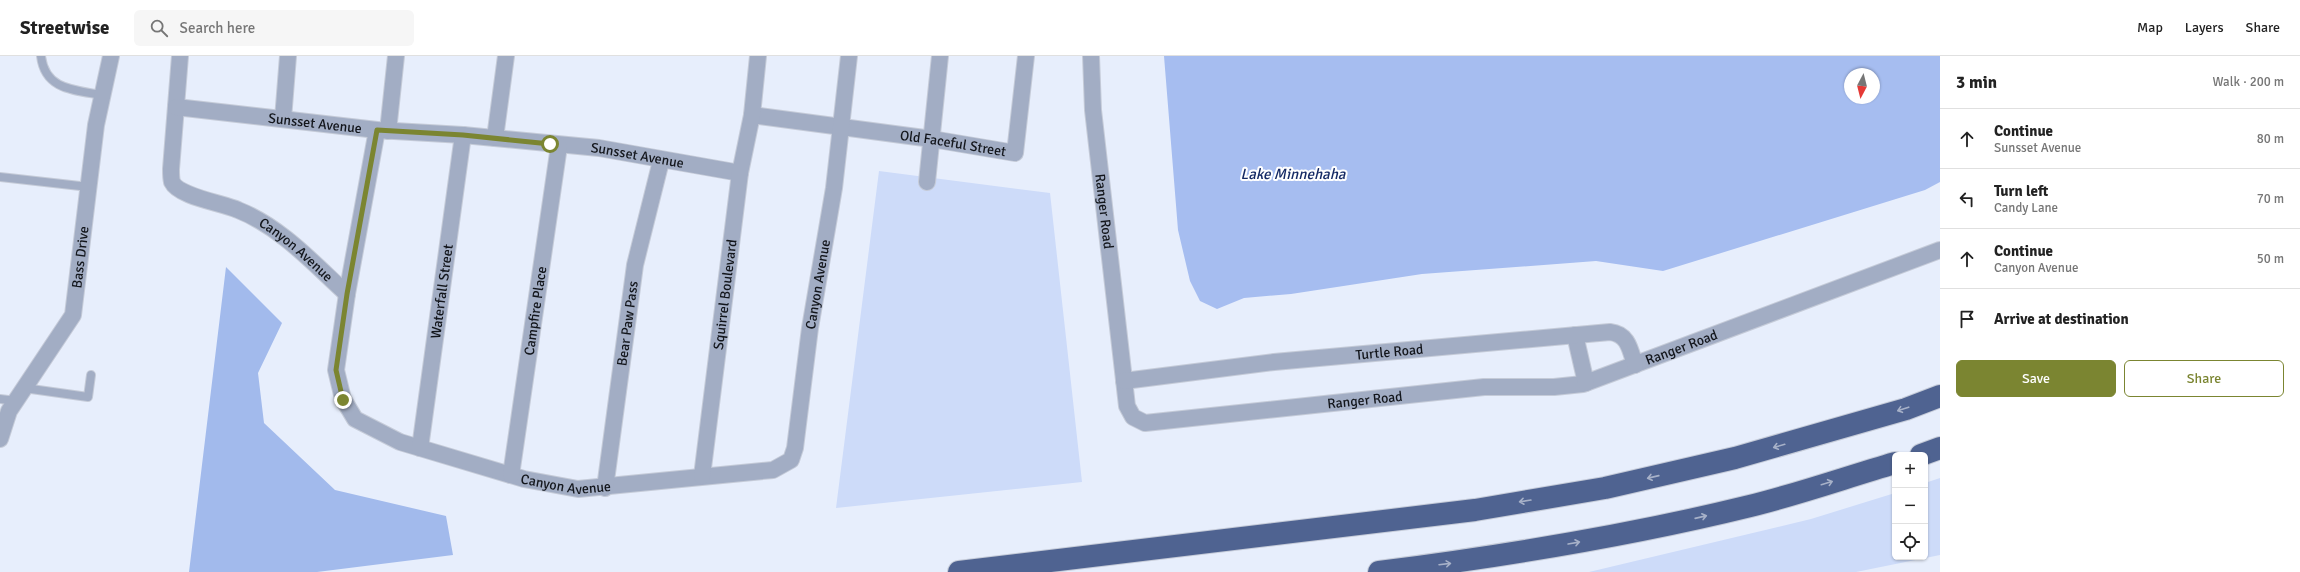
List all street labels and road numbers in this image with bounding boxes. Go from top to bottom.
street label: Sunsset Avenue [267,109,363,137]
street label: Old Faceful Street [899,126,1008,160]
street label: Sunsset Avenue [590,139,685,171]
street label: Ranger Road [1092,173,1117,250]
street label: Canyon Avenue [256,214,337,285]
street label: Bass Drive [68,225,92,289]
street label: Squirrel Boulevard [709,238,740,351]
street label: Canyon Avenue [801,238,834,331]
street label: Waterfall Street [427,243,456,340]
street label: Campfire Place [520,265,550,356]
street label: Bear Paw Pass [613,280,641,367]
street label: Ranger Road [1643,326,1720,368]
street label: Turtle Road [1355,340,1424,363]
street label: Ranger Road [1326,387,1403,412]
street label: Canyon Avenue [519,470,612,498]

